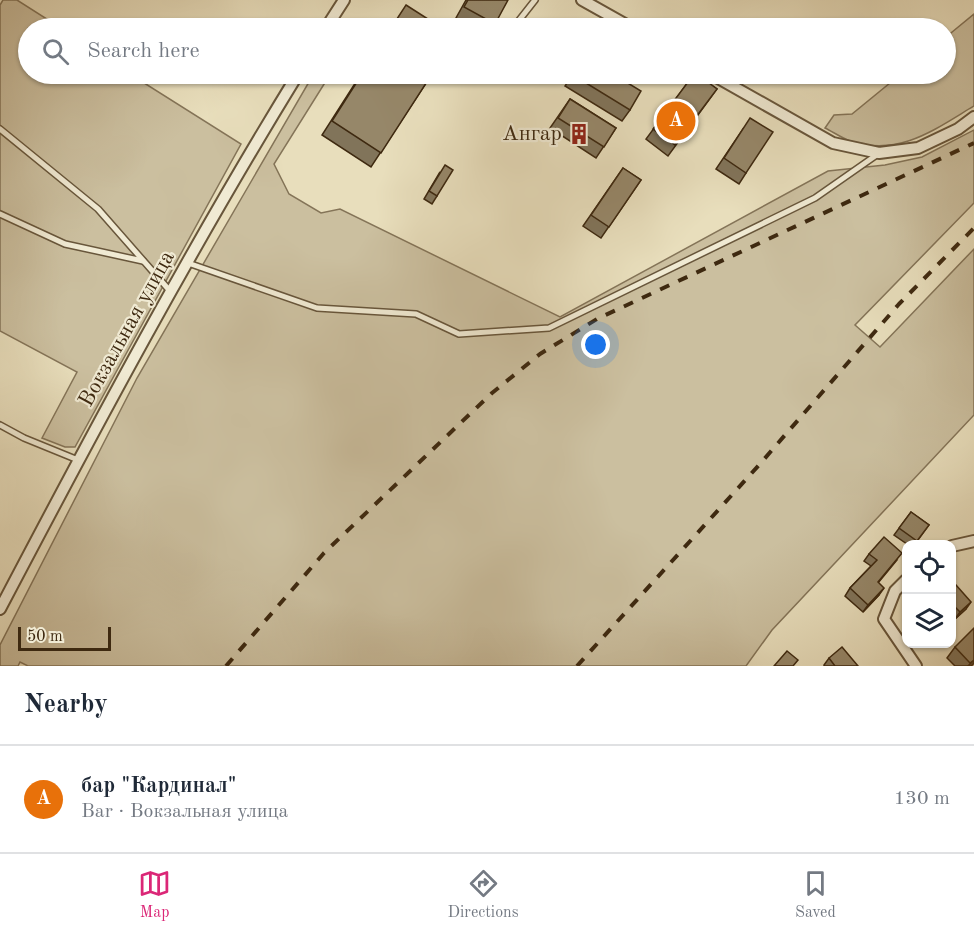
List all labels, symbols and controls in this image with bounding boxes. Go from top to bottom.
search box [18,18,956,84]
icon: search [39,35,72,68]
text: Search here [87,40,200,62]
pin: A [656,98,696,144]
building icon: Ангар [567,122,591,146]
place label: Ангар [502,123,562,145]
street label: Вокзальная улица [75,247,179,411]
your location [581,330,610,359]
map controls [902,540,956,648]
button: locate [902,540,956,594]
button: layers [902,594,956,648]
scale bar [18,624,111,652]
text: 50 m [27,629,63,645]
text: Nearby [24,692,108,718]
text: бар "Кардинал" [81,775,236,797]
text: A [36,789,51,809]
text: 130 m [894,789,950,809]
text: Bar · Вокзальная улица [81,802,288,822]
tab: Map [138,867,171,923]
tab: Directions [448,867,519,923]
tab: Saved [795,867,836,923]

